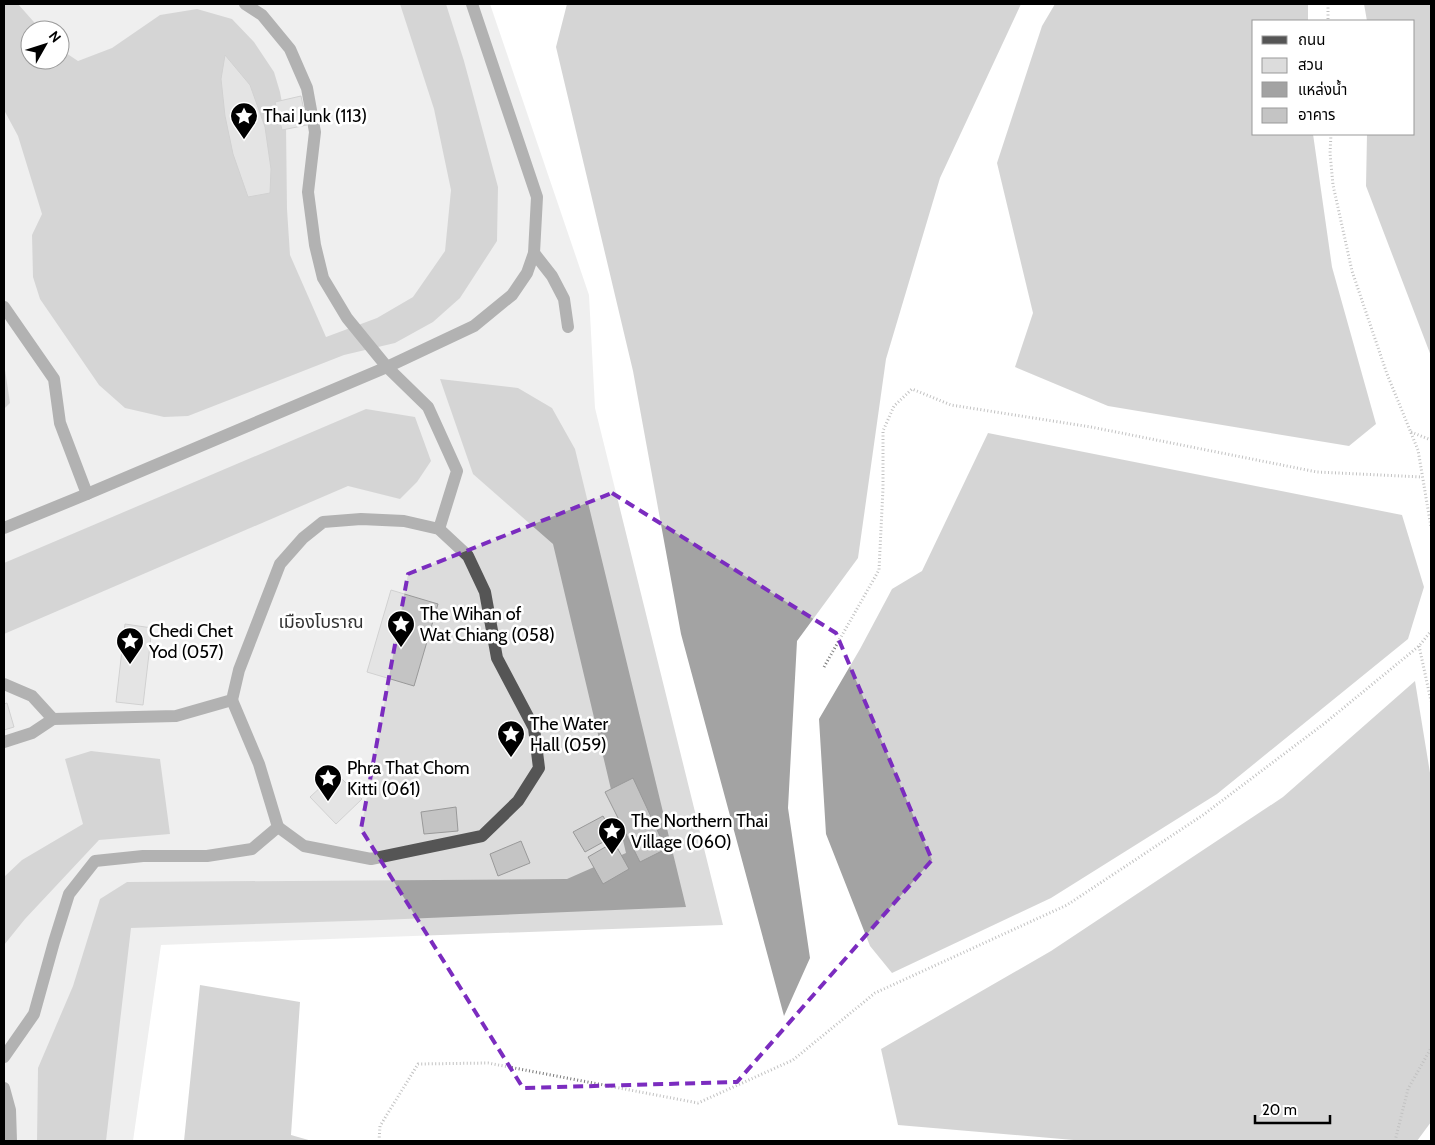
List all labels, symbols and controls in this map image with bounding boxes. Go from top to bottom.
north arrow [20,20,70,70]
legend [1252,20,1415,135]
text: N [45,27,65,46]
text: ถนน [1298,31,1325,49]
text: สวน [1298,56,1323,74]
text: แหล่งน้ำ [1298,79,1347,99]
place icon: Thai Junk (113) [229,101,259,140]
place label: Thai Junk (113) [263,105,367,127]
text: อาคาร [1298,106,1335,124]
place label: The Wihan of Wat Chiang (058) [420,603,555,646]
place icon: The Wihan of Wat Chiang (058) [386,609,416,648]
park label: เมืองโบราณ [278,611,364,633]
place label: Chedi Chet Yod (057) [148,620,233,663]
place icon: Chedi Chet Yod (057) [115,626,145,665]
place label: The Water Hall (059) [530,713,608,756]
place icon: The Water Hall (059) [496,719,526,758]
place label: Phra That Chom Kitti (061) [347,757,470,800]
place icon: Phra That Chom Kitti (061) [313,763,343,802]
place label: The Northern Thai Village (060) [631,810,768,853]
place icon: The Northern Thai Village (060) [597,816,627,855]
scale bar [1255,1092,1330,1124]
text: 20 m [1262,1101,1297,1119]

